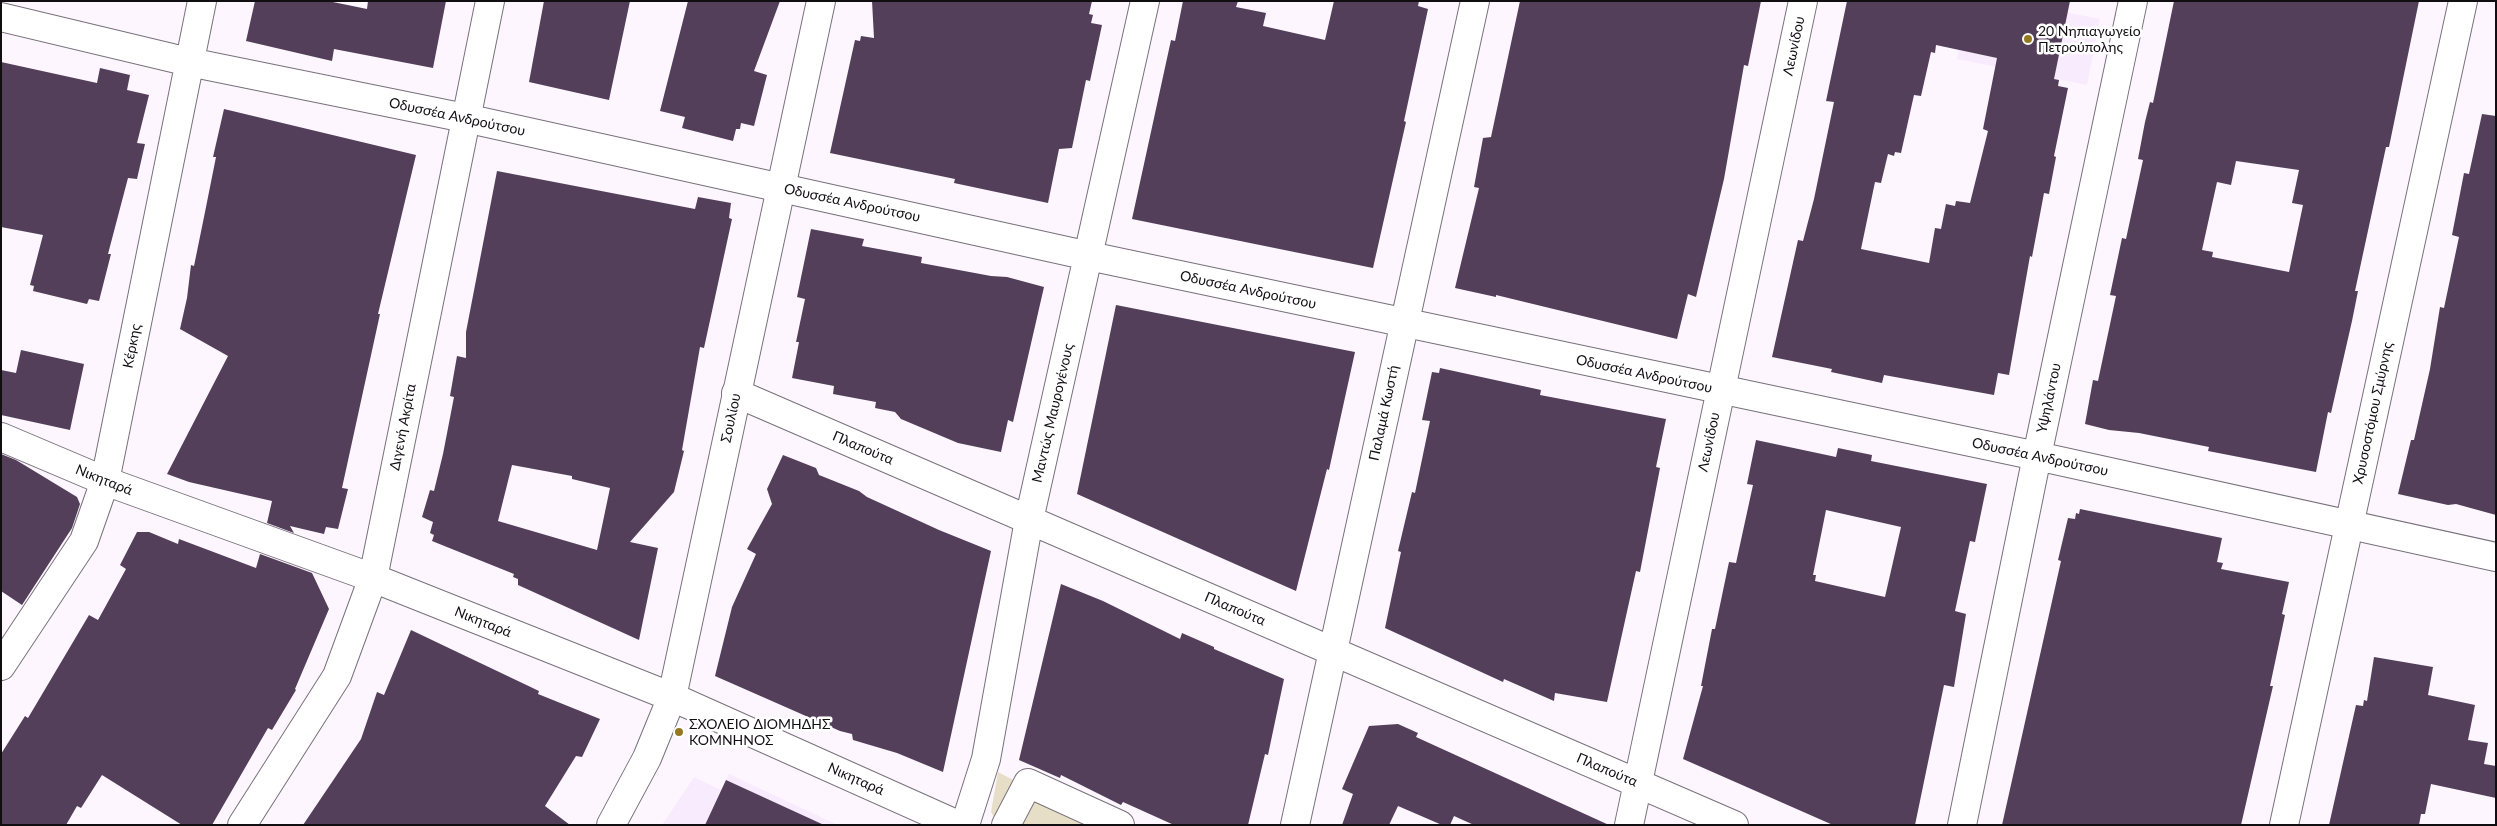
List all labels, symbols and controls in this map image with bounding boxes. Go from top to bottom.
street label: Λεωνίδου [1780,15,1808,77]
place label: 20 Νηπιαγωγείο Πετρούπολης [2038,23,2141,56]
marker: 20 Νηπιαγωγείο Πετρούπολης [2022,33,2034,45]
street label: Οδυσσέα Ανδρούτσου [387,94,527,140]
street label: Οδυσσέα Ανδρούτσου [782,180,922,226]
street label: Οδυσσέα Ανδρούτσου [1178,267,1318,313]
street label: Κέρκης [119,322,145,370]
street label: Χρυσοστόμου Σμύρνης [2350,340,2396,486]
street label: Μαντώς Μαυρογένους [1029,342,1077,484]
street label: Οδυσσέα Ανδρούτσου [1574,351,1714,397]
street label: Υψηλάντου [2033,361,2065,435]
street label: Παλαμά Κωστή [1366,364,1402,462]
street label: Διγενή Ακρίτα [386,382,420,472]
street label: Σουλίου [718,392,744,444]
street label: Λεωνίδου [1695,411,1723,473]
street label: Πλαπούτα [830,428,896,468]
street label: Οδυσσέα Ανδρούτσου [1970,434,2110,480]
street label: Νικηταρά [73,461,135,499]
street label: Πλαπούτα [1202,589,1268,629]
street label: Νικηταρά [452,603,514,641]
place label: ΣΧΟΛΕΙΟ ΔΙΟΜΗΔΗΣ ΚΟΜΝΗΝΟΣ [689,716,830,749]
marker: ΣΧΟΛΕΙΟ ΔΙΟΜΗΔΗΣ ΚΟΜΝΗΝΟΣ [673,726,685,738]
street label: Πλαπούτα [1574,750,1640,790]
street label: Νικηταρά [825,759,887,799]

